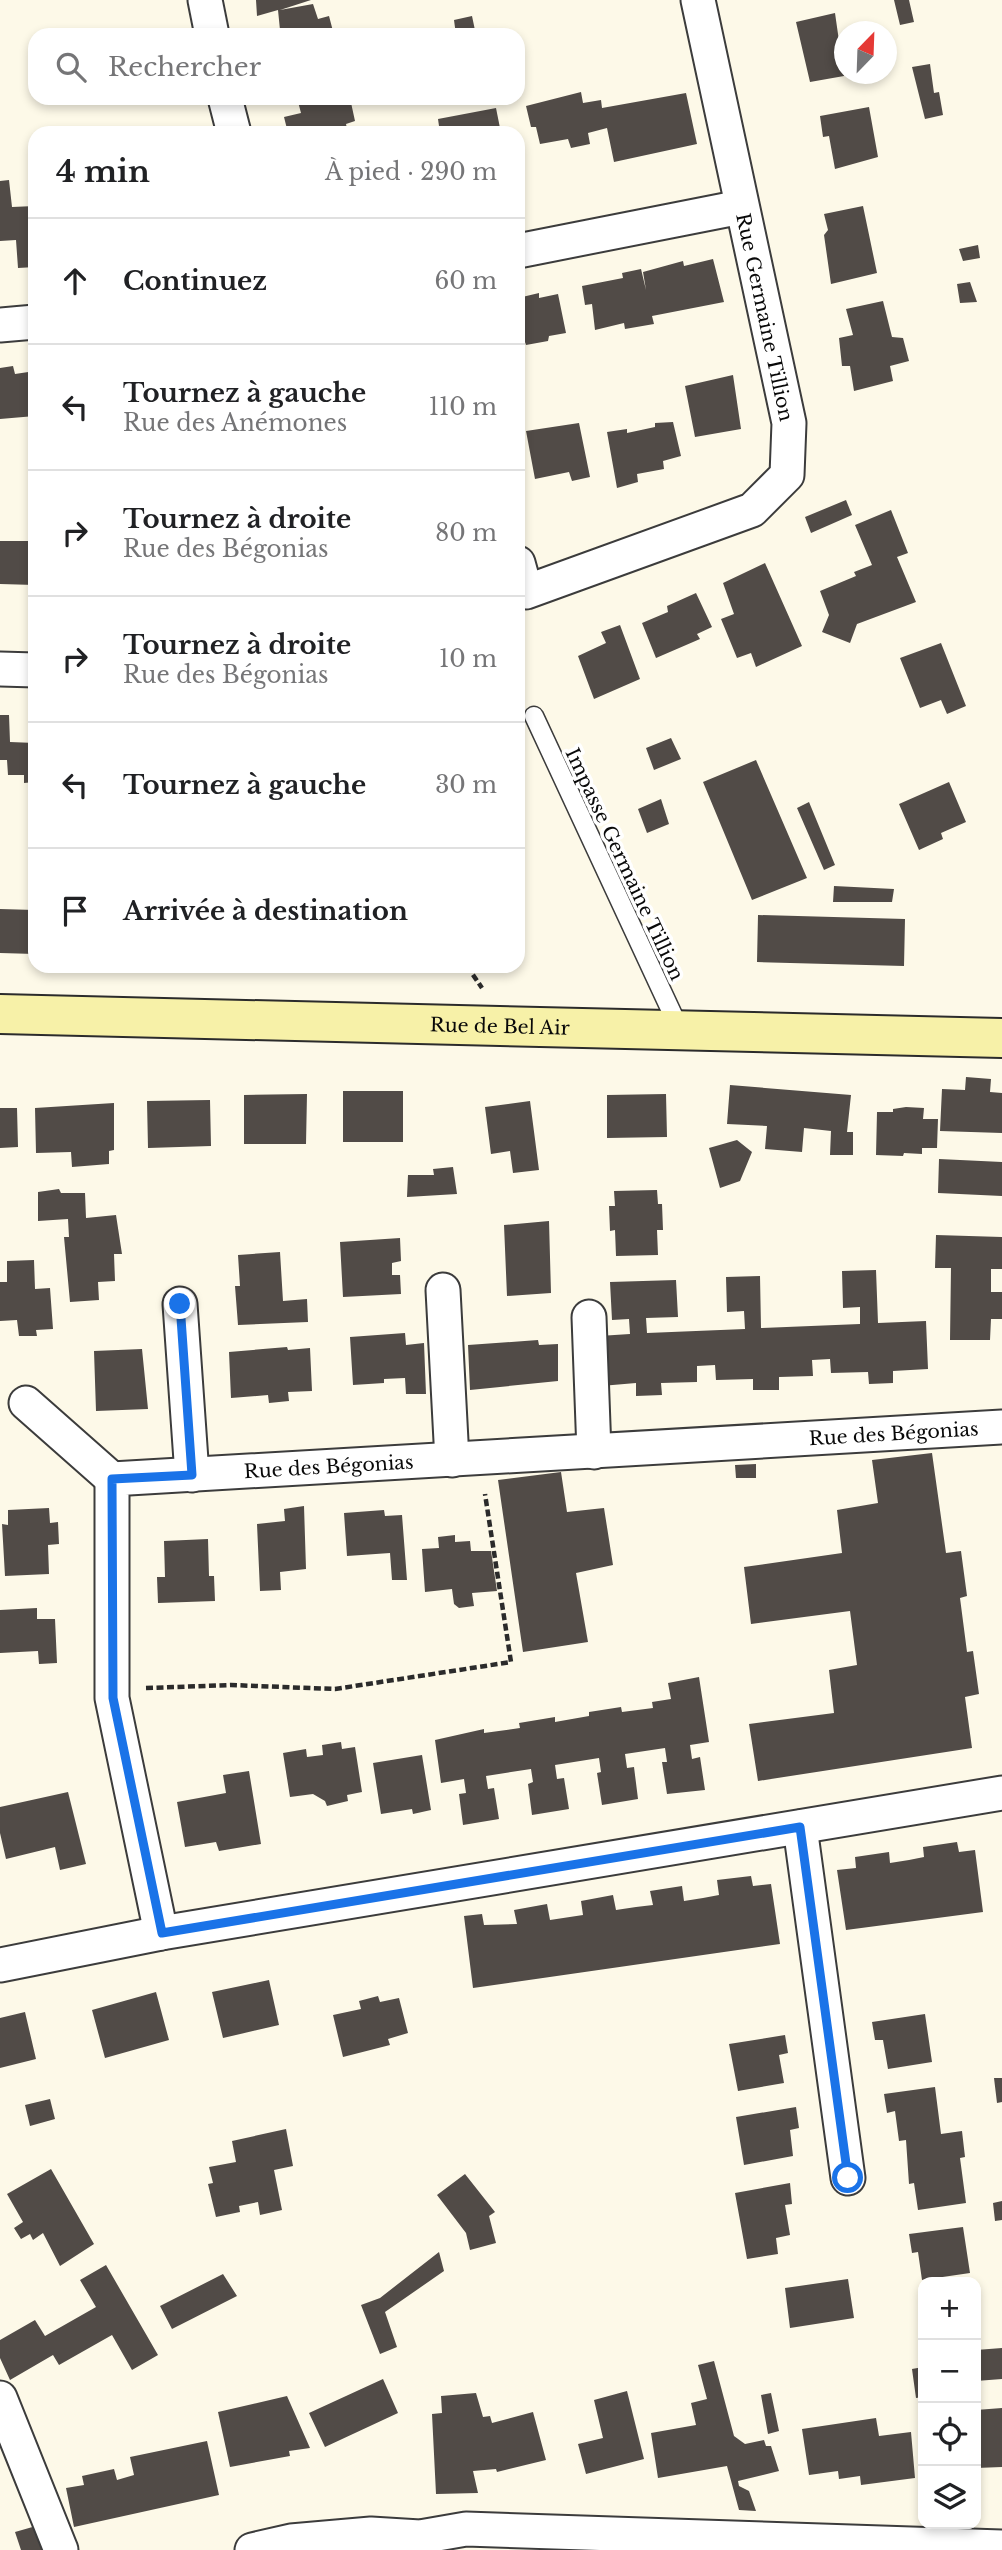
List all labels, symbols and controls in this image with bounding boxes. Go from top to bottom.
north arrow [834,21,897,84]
search box [28,28,525,105]
icon: search [52,48,90,86]
text: Rechercher [108,51,261,83]
text: 4 min [56,153,150,190]
text: À pied · 290 m [325,158,497,186]
street label: Rue Germaine Tillion [731,211,798,423]
icon: ahead [56,262,94,300]
text: Continuez [123,265,267,297]
text: 60 m [435,267,497,295]
text: Tournez à gauche [123,377,366,409]
icon: left [56,388,94,426]
text: 110 m [429,393,497,421]
text: Rue des Anémones [123,409,347,437]
text: Tournez à droite [123,503,351,535]
icon: right [56,514,94,552]
text: 80 m [435,519,497,547]
text: Rue des Bégonias [123,535,328,563]
text: Tournez à droite [123,629,351,661]
icon: right [56,640,94,678]
text: 10 m [439,645,497,673]
text: Rue des Bégonias [123,661,328,689]
street label: Impasse Germaine Tillion [561,744,689,984]
icon: left [56,766,94,804]
text: Tournez à gauche [123,769,366,801]
text: 30 m [435,771,497,799]
icon: arrive [56,892,94,930]
text: Arrivée à destination [123,895,408,927]
street label: Rue de Bel Air [430,1013,570,1040]
route end [164,1288,195,1319]
street label: Rue des Bégonias [808,1417,979,1450]
street label: Rue des Bégonias [243,1450,414,1483]
route start [832,2162,863,2193]
map controls [918,2277,981,2529]
button: + [918,2277,981,2340]
button: − [918,2340,981,2403]
button: locate [918,2403,981,2466]
button: layers [918,2466,981,2529]

